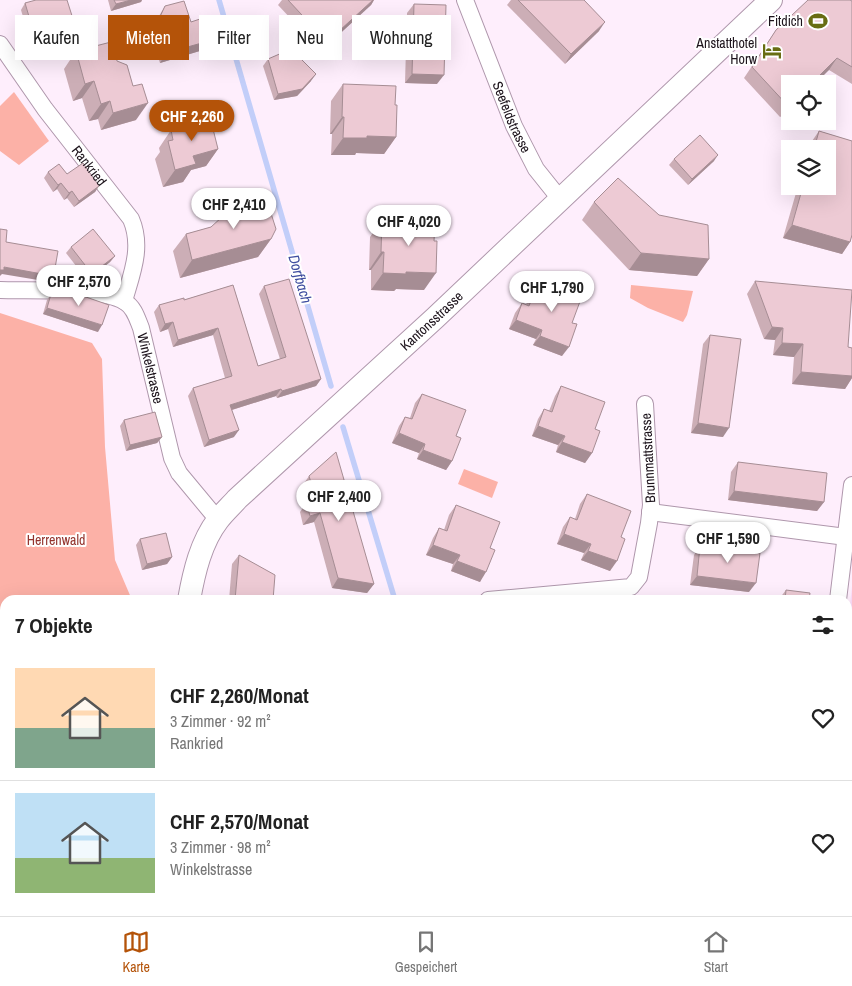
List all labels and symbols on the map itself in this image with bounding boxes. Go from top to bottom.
sports icon: Fitdich [807,10,829,32]
place label: Fitdich [768,12,803,30]
place label: Anstatthotel Horw [695,34,758,68]
hotel icon: Anstatthotel Horw [761,40,783,62]
street label: Seefeldstrasse [488,79,535,156]
pin: CHF 2,260 [135,100,249,142]
street label: Rankried [68,142,111,190]
pin: CHF 2,410 [177,188,291,230]
pin: CHF 4,020 [352,204,466,247]
water label: Dorfbach [284,252,317,306]
pin: CHF 2,570 [22,264,136,307]
pin: CHF 1,790 [495,270,609,313]
street label: Kantonsstrasse [396,287,467,354]
street label: Winkelstrasse [133,331,168,405]
street label: Brunnmattstrasse [637,413,659,503]
pin: CHF 2,400 [282,480,396,522]
pin: CHF 1,590 [671,522,785,564]
park label: Herrenwald [27,531,85,549]

